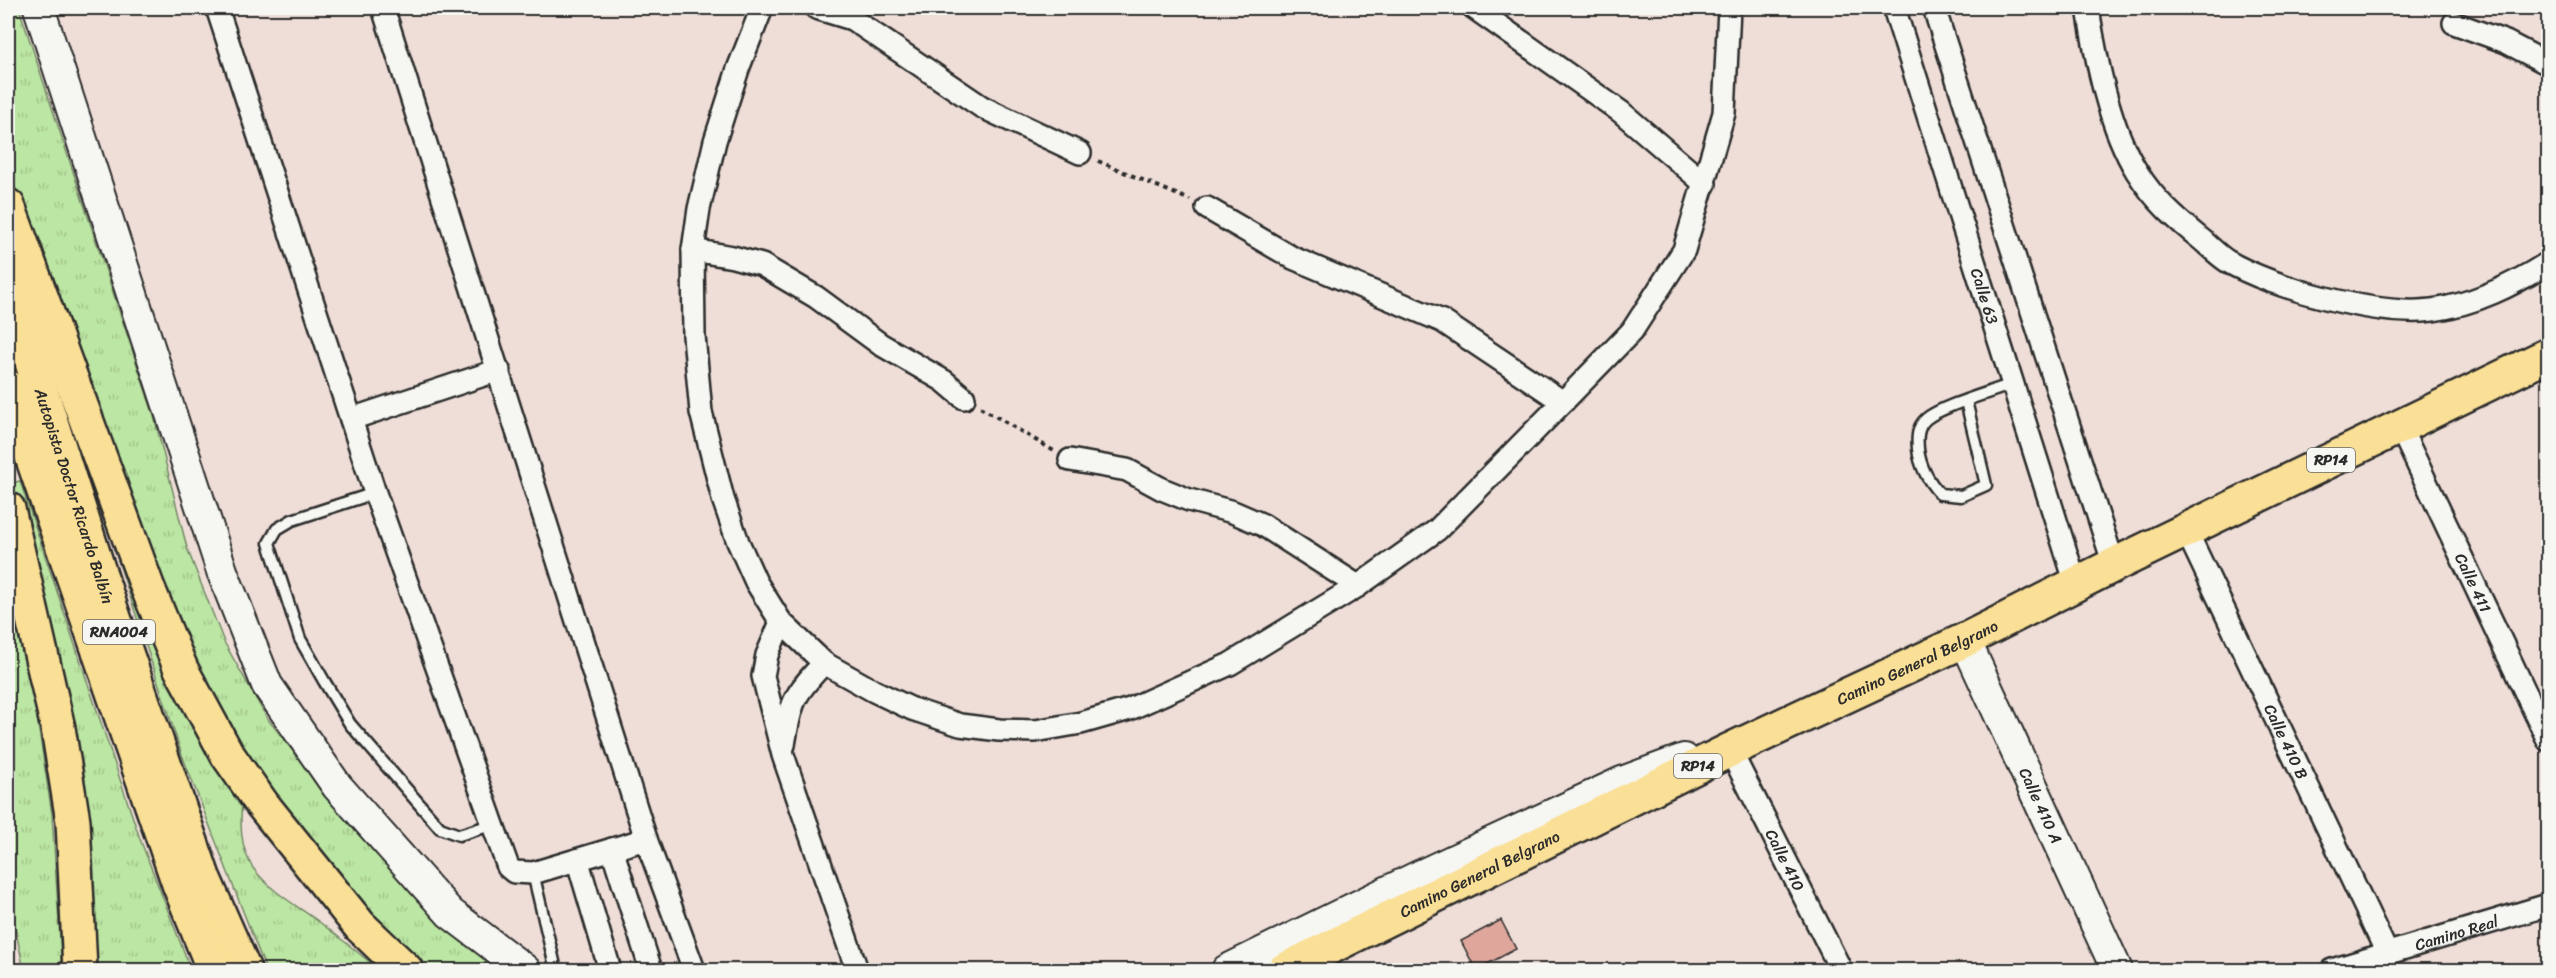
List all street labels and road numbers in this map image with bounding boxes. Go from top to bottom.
street label: Calle 63 [1963,264,2008,328]
street label: Autopista Doctor Ricardo Balbín [26,383,123,608]
road number: RP14 [2307,448,2355,472]
street label: Calle 411 [2447,548,2500,617]
street label: Camino General Belgrano [1831,611,2003,713]
road number: RNA004 [83,620,155,644]
street label: Calle 410 B [2256,699,2317,784]
road number: RP14 [1674,754,1722,778]
street label: Calle 410 A [2011,762,2071,848]
street label: Camino General Belgrano [1394,822,1565,926]
street label: Calle 410 [1757,824,1813,896]
street label: Camino Real [2411,906,2502,959]

